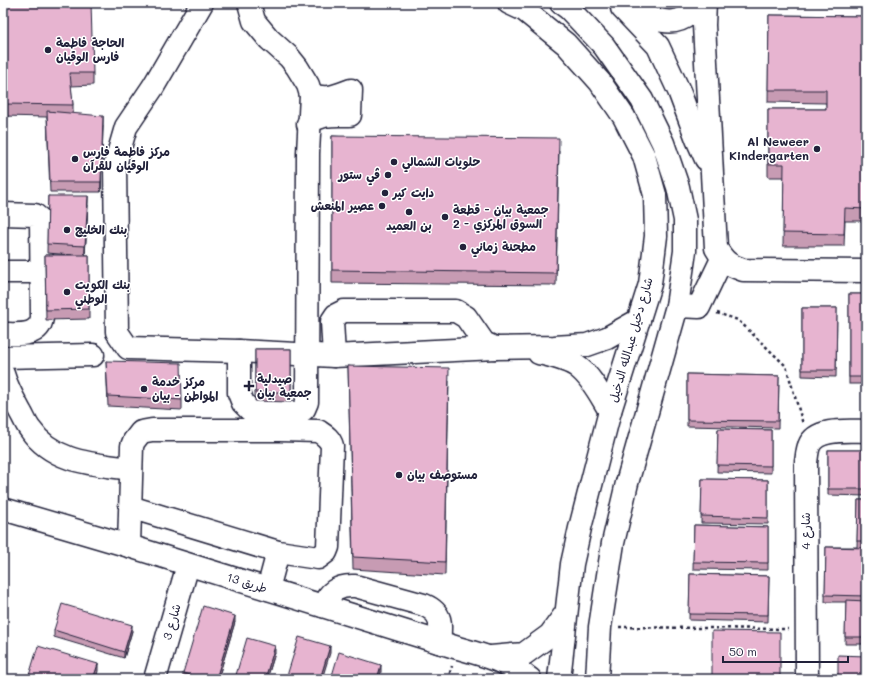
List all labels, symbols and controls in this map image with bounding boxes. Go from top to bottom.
place label: الحاجة فاطمة فارس الوقيان [56,34,124,65]
marker: الحاجة فاطمة فارس الوقيان [43,45,53,55]
place label: Al Neweer Kindergarten [729,133,809,163]
place label: مركز فاطمة فارس الوقيان للقرآن [83,143,170,174]
marker: Al Neweer Kindergarten [812,144,822,154]
place label: حلويات الشمالي [402,153,480,173]
marker: مركز فاطمة فارس الوقيان للقرآن [70,154,80,164]
marker: حلويات الشمالي [389,157,399,167]
place label: ڤي ستور [338,166,380,186]
marker: ڤي ستور [383,170,393,180]
place label: دايت كير [392,184,435,200]
marker: دايت كير [380,188,390,198]
place label: عصير المنعش [311,197,375,213]
marker: عصير المنعش [377,201,387,211]
place label: جمعية بيان - قطعة 2 - السوق المركزي [453,201,549,233]
marker: بن العميد [404,207,414,217]
marker: جمعية بيان - قطعة 2 - السوق المركزي [440,212,450,222]
place label: بن العميد [386,217,432,233]
place label: بنك الخليج [75,221,127,238]
marker: بنك الخليج [62,225,72,235]
place label: مطحنة زماني [471,238,536,258]
marker: مطحنة زماني [458,242,468,252]
street label: شارع دخيل عبدالله الدخيل [605,275,657,405]
place label: بنك الكويت الوطني [75,276,130,310]
marker: بنك الكويت الوطني [62,287,72,297]
place label: صيدلية جمعية بيان [257,370,312,400]
place label: مركز خدمة المواطن - بيان [152,373,218,404]
marker: صيدلية جمعية بيان [244,381,254,391]
marker: مركز خدمة المواطن - بيان [139,384,149,394]
place label: مستوصف بيان [407,466,478,483]
marker: مستوصف بيان [394,470,404,480]
street label: شارع 4 [797,513,815,549]
street label: طريق 13 [225,568,269,596]
street label: شارع 3 [158,602,186,642]
scale bar [723,638,848,664]
text: 50 m [729,643,757,659]

